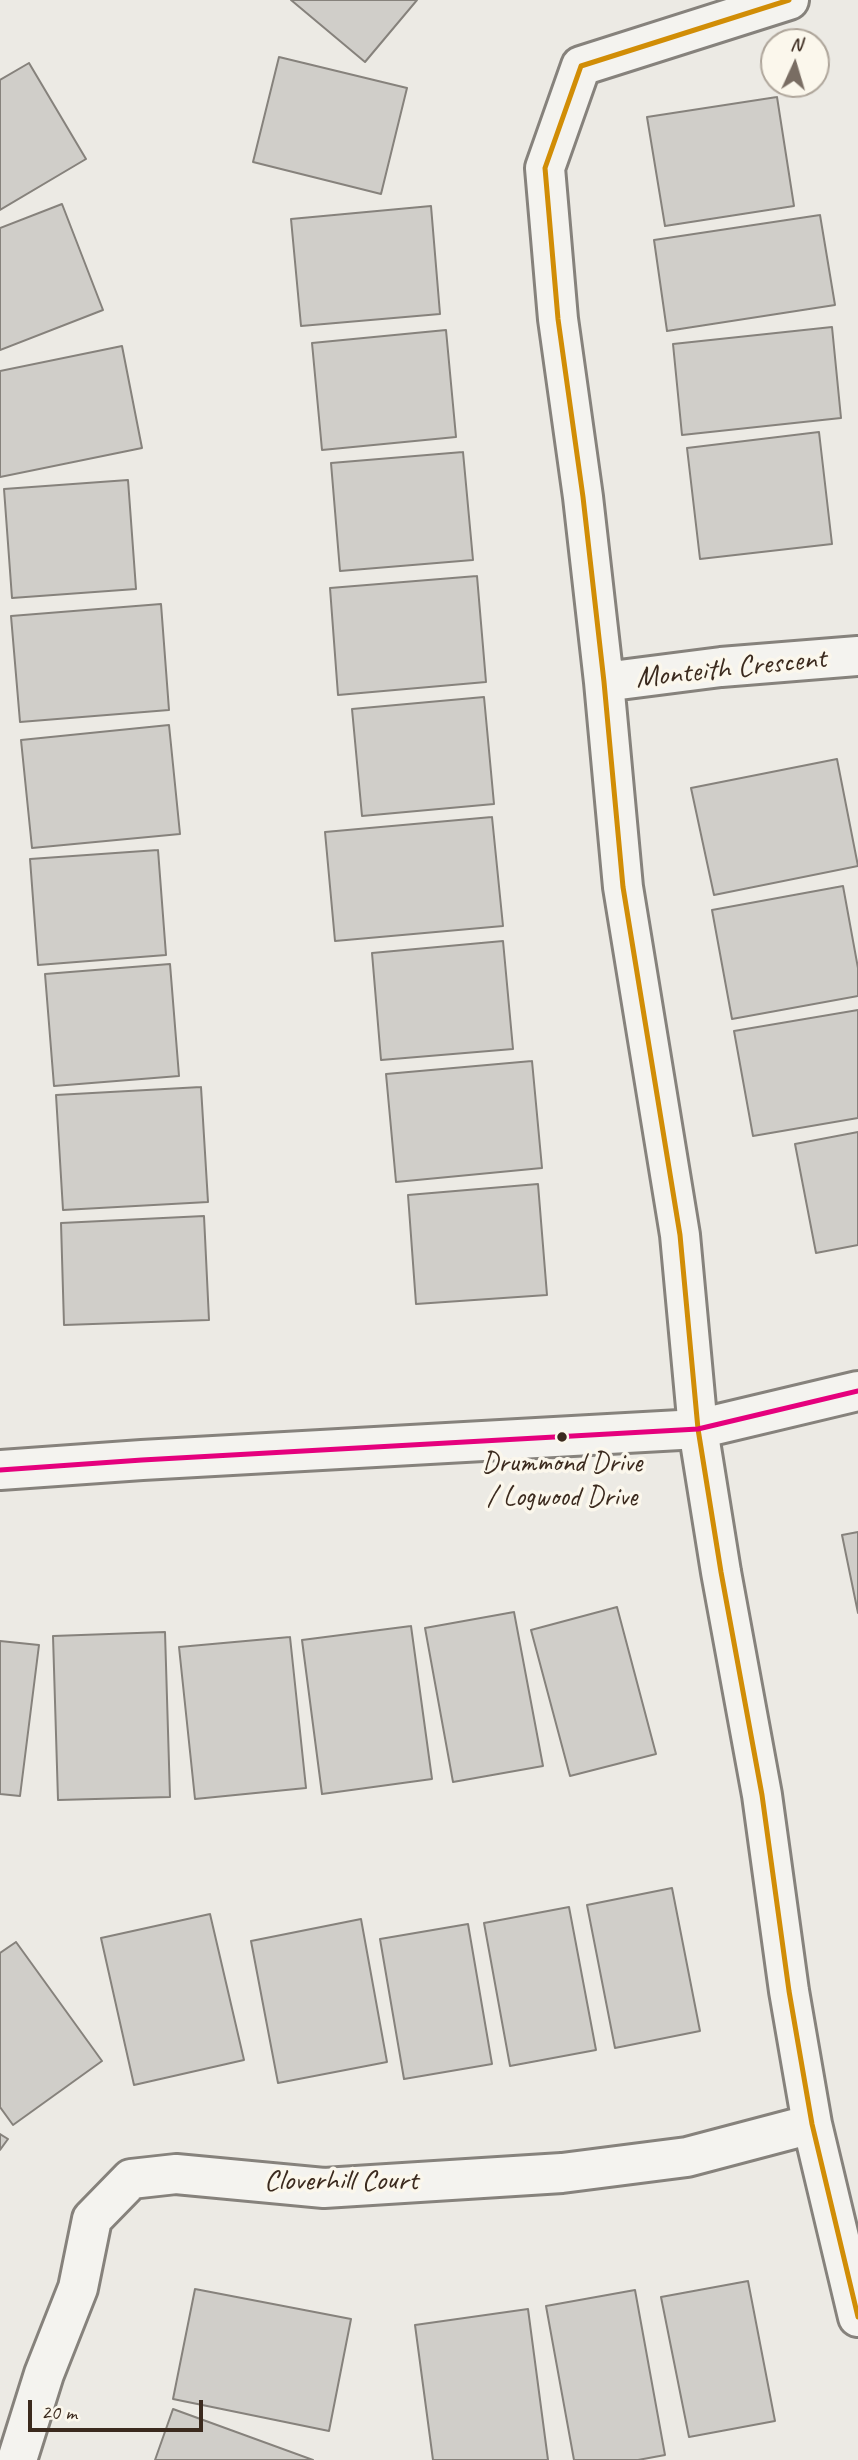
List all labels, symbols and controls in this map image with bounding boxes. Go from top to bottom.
north arrow [760,28,830,98]
text: N [790,32,803,56]
street label: Monteith Crescent [634,641,828,697]
marker: Drummond Drive / Logwood Drive [555,1430,569,1444]
place label: Drummond Drive / Logwood Drive [482,1447,642,1513]
street label: Cloverhill Court [264,2163,418,2199]
scale bar [32,2386,206,2430]
text: 20 m [41,2399,77,2425]

